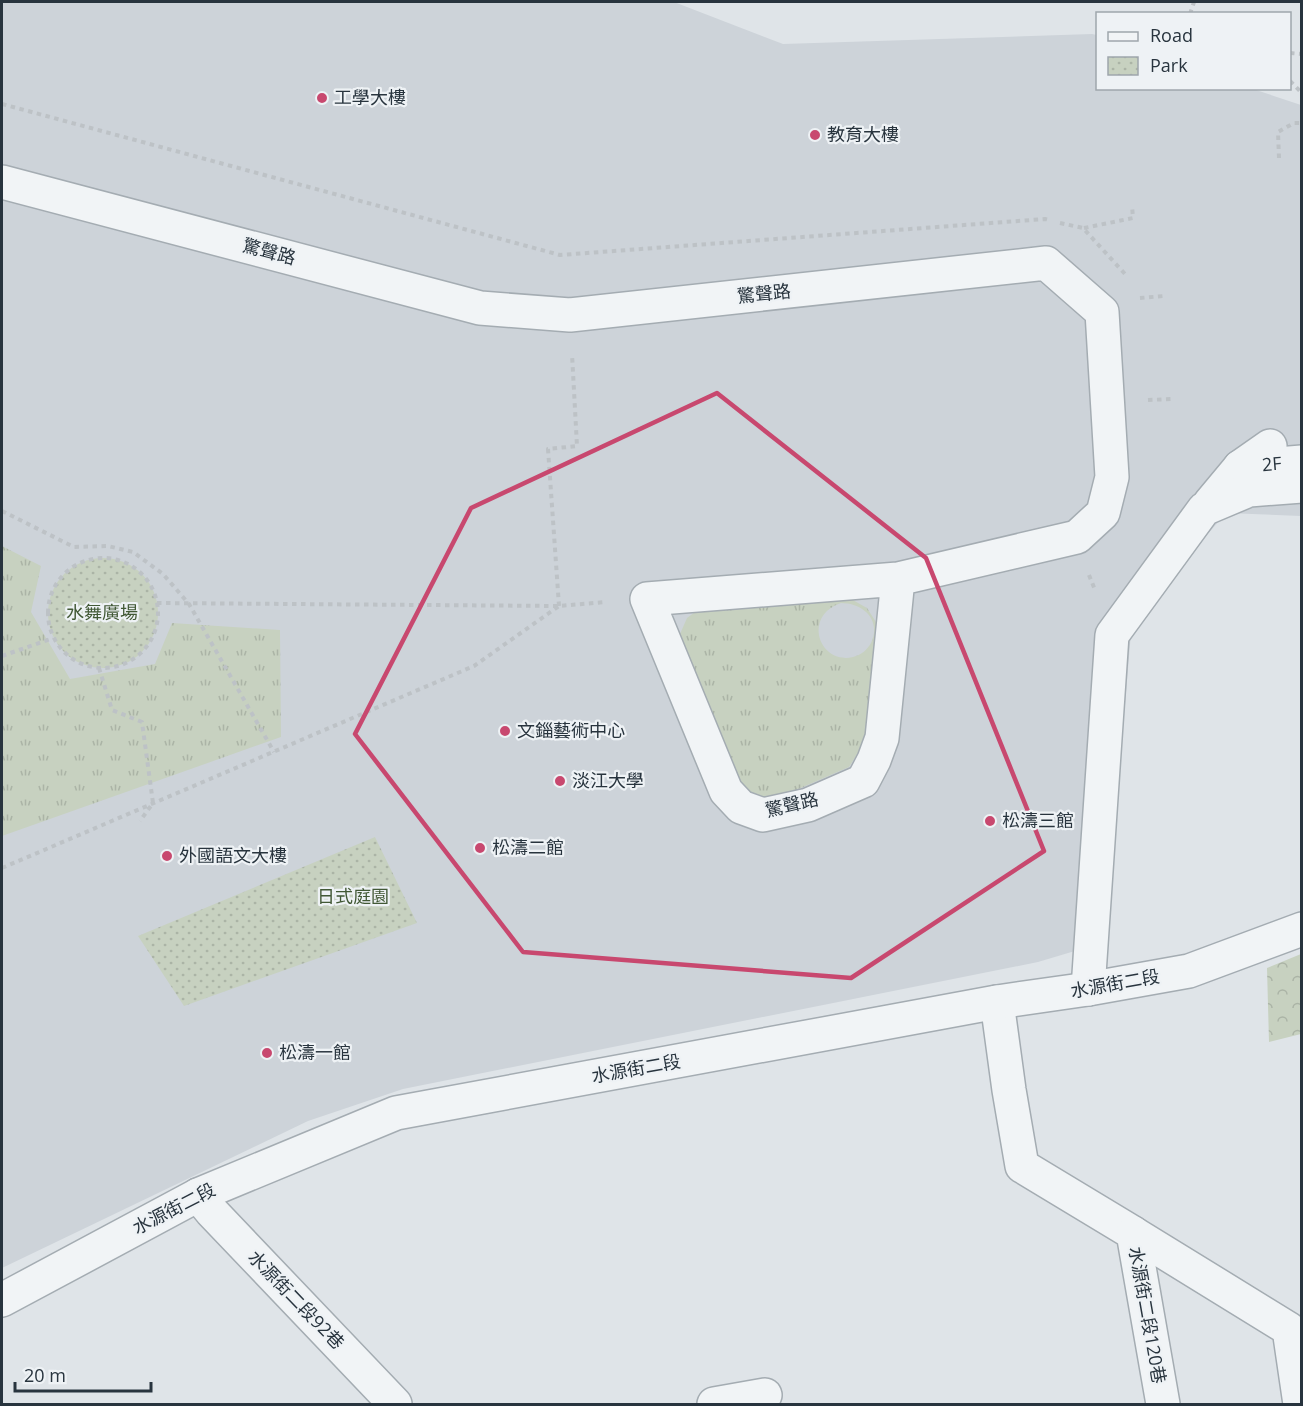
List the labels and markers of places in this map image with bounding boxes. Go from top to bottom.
place label: 工學大樓 [334,85,406,109]
marker: 工學大樓 [315,91,329,105]
place label: 教育大樓 [827,122,899,146]
marker: 教育大樓 [808,128,822,142]
place label: 文錙藝術中心 [517,718,625,742]
marker: 文錙藝術中心 [498,724,512,738]
place label: 淡江大學 [572,768,644,792]
marker: 淡江大學 [553,774,567,788]
place label: 松濤三館 [1002,808,1074,832]
marker: 松濤三館 [983,814,997,828]
place label: 松濤二館 [492,835,564,859]
marker: 松濤二館 [473,841,487,855]
place label: 外國語文大樓 [179,843,287,867]
marker: 外國語文大樓 [160,849,174,863]
place label: 松濤一館 [279,1040,351,1064]
marker: 松濤一館 [260,1046,274,1060]

